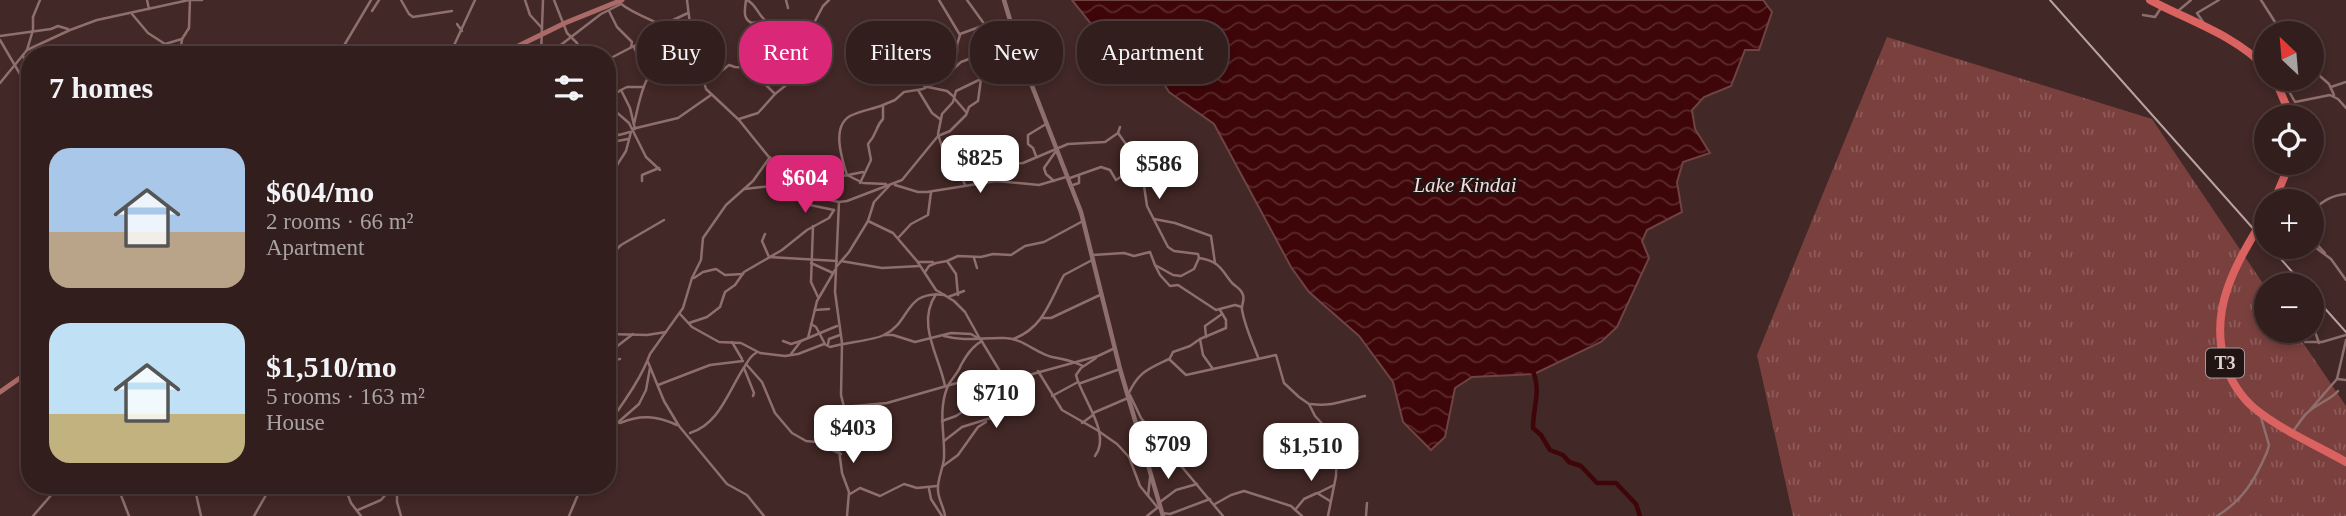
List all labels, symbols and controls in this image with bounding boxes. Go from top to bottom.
chip: Buy [637,21,725,84]
chip: Rent [739,21,832,84]
chip: Filters [846,21,956,84]
chip: New [970,21,1063,84]
chip: Apartment [1077,21,1228,84]
north arrow [2254,21,2324,91]
map controls [2254,21,2324,343]
icon: filters [550,69,588,107]
text: 7 homes [49,71,153,104]
button: locate [2254,105,2324,175]
pin: $825 [939,136,1021,195]
pin: $586 [1118,142,1200,201]
text: $825 [957,145,1003,170]
text: $586 [1136,151,1182,176]
pin: $604 [764,156,846,215]
text: $604 [782,165,828,190]
water label: Lake Kindai [1412,173,1517,197]
text: $604/mo [266,175,374,208]
icon: home [105,176,189,260]
button: + [2254,189,2324,259]
text: 2 rooms · 66 m² [266,209,413,234]
text: Apartment [266,235,364,260]
button: − [2254,273,2324,343]
road number: T3 [2206,348,2244,377]
text: $1,510/mo [266,350,397,383]
icon: home [105,351,189,435]
pin: $710 [955,370,1037,430]
text: $710 [973,380,1019,405]
text: 5 rooms · 163 m² [266,384,425,409]
pin: $403 [812,406,894,465]
text: House [266,410,325,435]
text: $403 [830,415,876,440]
pin: $709 [1127,421,1209,481]
pin: $1,510 [1254,424,1368,483]
text: $709 [1145,431,1191,456]
text: $1,510 [1279,433,1343,458]

